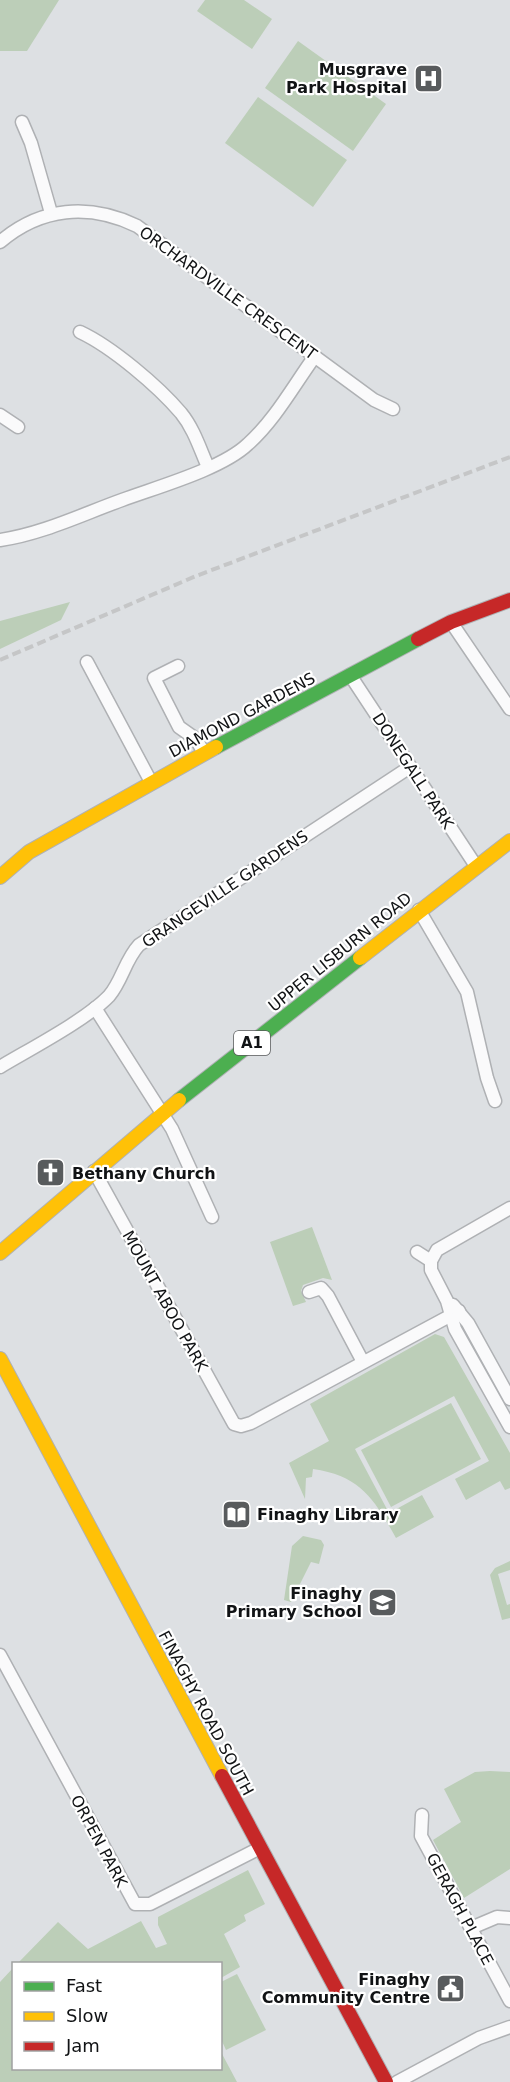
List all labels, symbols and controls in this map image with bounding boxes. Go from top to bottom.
place label: Musgrave Park Hospital [286,60,407,97]
hospital icon: Musgrave Park Hospital [412,62,444,94]
street label: ORCHARDVILLE CRESCENT [136,222,321,364]
street label: DIAMOND GARDENS [166,668,318,762]
street label: DONEGALL PARK [368,709,458,833]
street label: GRANGEVILLE GARDENS [138,826,312,952]
street label: UPPER LISBURN ROAD [265,888,415,1016]
road number: A1 [234,1031,270,1055]
church icon: Bethany Church [35,1157,67,1189]
place label: Bethany Church [72,1164,216,1183]
street label: MOUNT ABOO PARK [118,1227,212,1375]
library icon: Finaghy Library [220,1498,252,1530]
place label: Finaghy Library [257,1505,399,1524]
place label: Finaghy Primary School [226,1584,363,1621]
school or university icon: Finaghy Primary School [367,1586,399,1618]
street label: FINAGHY ROAD SOUTH [154,1627,258,1799]
street label: ORPEN PARK [67,1792,131,1891]
street label: GERAGH PLACE [422,1850,498,1968]
legend [12,1962,222,2070]
place label: Finaghy Community Centre [262,1970,431,2007]
public building icon: Finaghy Community Centre [435,1972,467,2004]
text: Fast [66,1975,102,1996]
text: Slow [66,2005,108,2026]
text: Jam [65,2035,100,2056]

